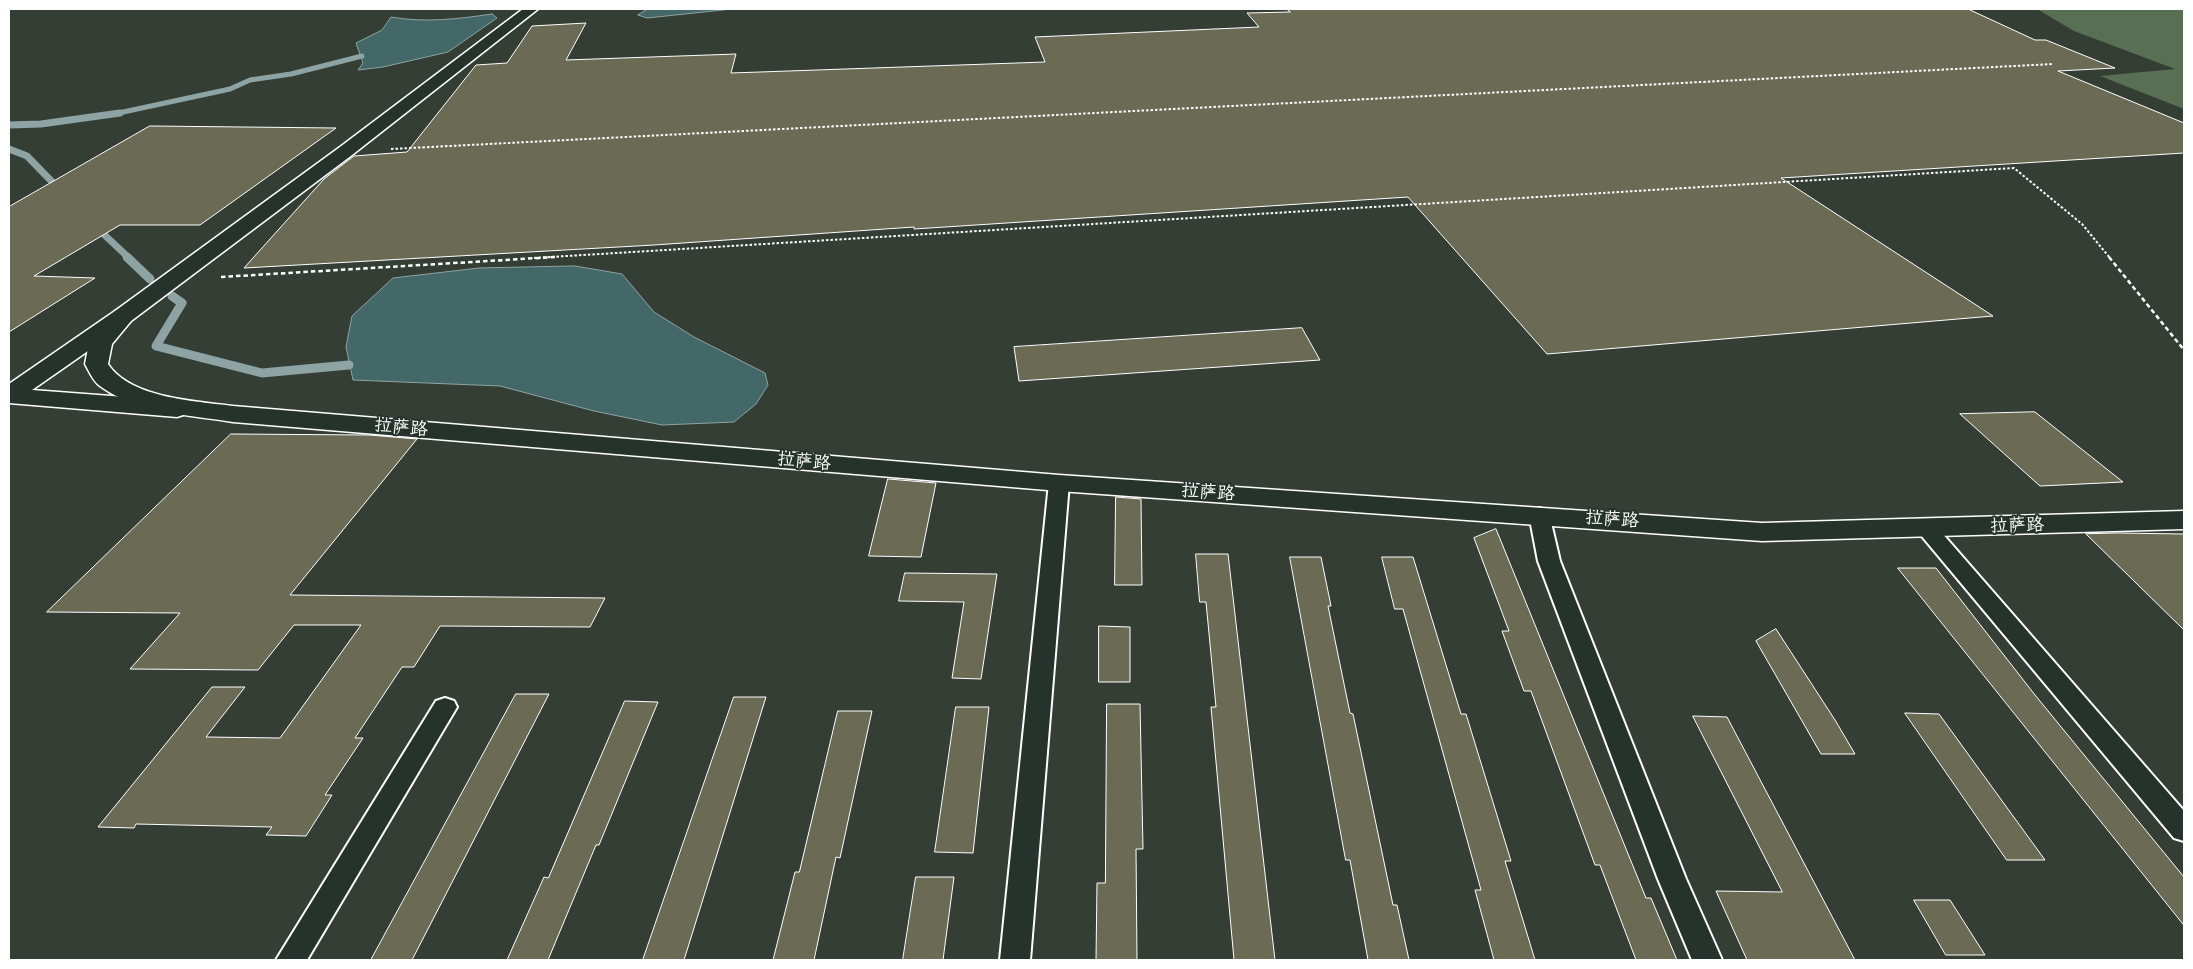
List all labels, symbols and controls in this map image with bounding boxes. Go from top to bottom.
street label: 拉萨路 [373,415,429,441]
street label: 拉萨路 [776,449,832,475]
street label: 拉萨路 [1180,480,1236,506]
street label: 拉萨路 [1584,507,1640,533]
street label: 拉萨路 [1990,514,2044,538]

